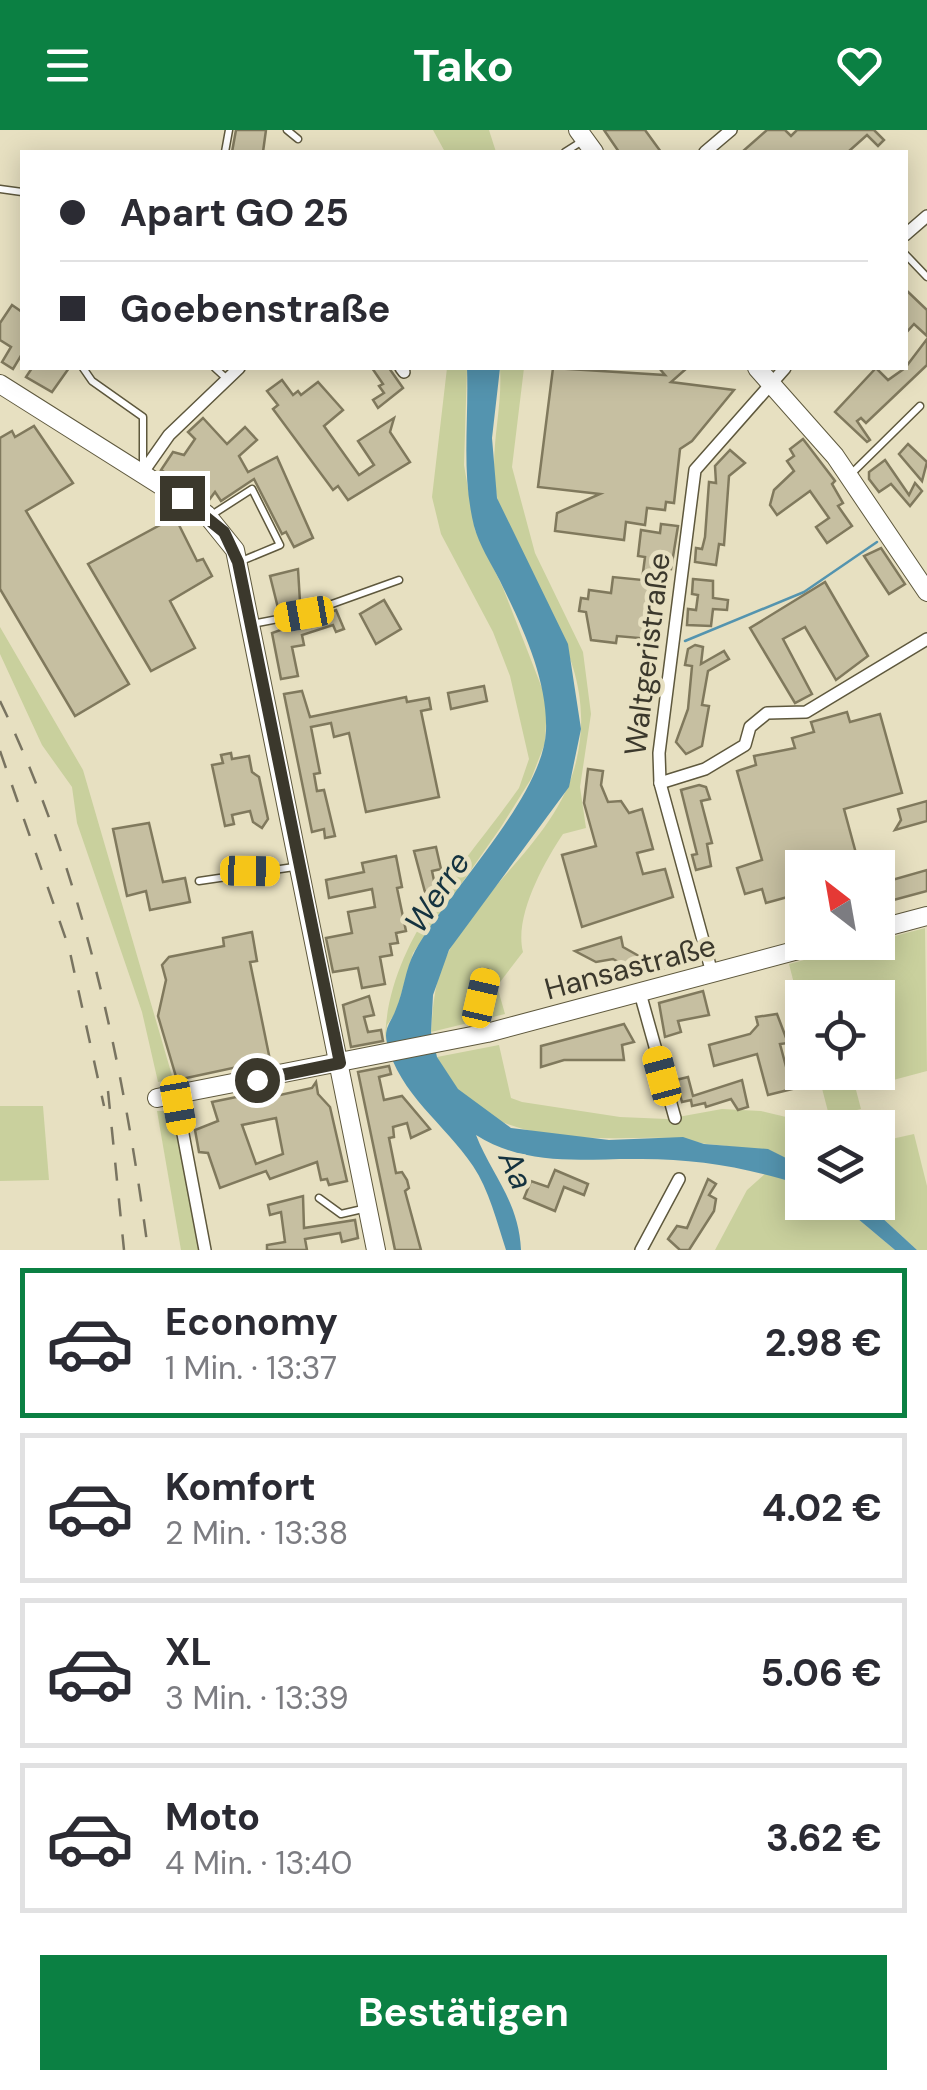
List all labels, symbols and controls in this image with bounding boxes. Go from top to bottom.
text: Tako [413,36,514,95]
icon: menu [40,38,95,93]
icon: heart [832,38,887,93]
text: Apart GO 25 [120,188,349,238]
text: Goebenstraße [120,284,390,334]
route end [160,476,205,521]
street label: Waltgeristraße [615,550,679,758]
car [272,594,336,634]
water label: Werre [395,843,479,941]
north arrow [785,850,895,960]
map controls [785,850,895,1220]
car [220,855,280,887]
street label: Hansastraße [540,925,720,1009]
car [460,965,502,1031]
button: locate [785,980,895,1090]
car [640,1043,684,1109]
route start [235,1058,280,1103]
car [158,1073,198,1137]
button: layers [785,1110,895,1220]
water label: Aa [488,1143,543,1196]
text: Economy [165,1297,338,1347]
icon: car [45,1298,135,1388]
text: 2.98 € [765,1318,882,1368]
text: 1 Min. · 13:37 [165,1347,337,1389]
text: Komfort [165,1462,316,1512]
icon: car [45,1463,135,1553]
text: 4.02 € [762,1483,882,1533]
text: 2 Min. · 13:38 [165,1512,348,1554]
text: XL [165,1627,212,1677]
icon: car [45,1628,135,1718]
text: 5.06 € [761,1648,882,1698]
text: 3 Min. · 13:39 [165,1677,349,1719]
text: Moto [165,1792,260,1842]
icon: car [45,1793,135,1883]
text: 3.62 € [766,1813,882,1863]
text: 4 Min. · 13:40 [165,1842,352,1884]
button: Bestätigen [40,1955,887,2070]

